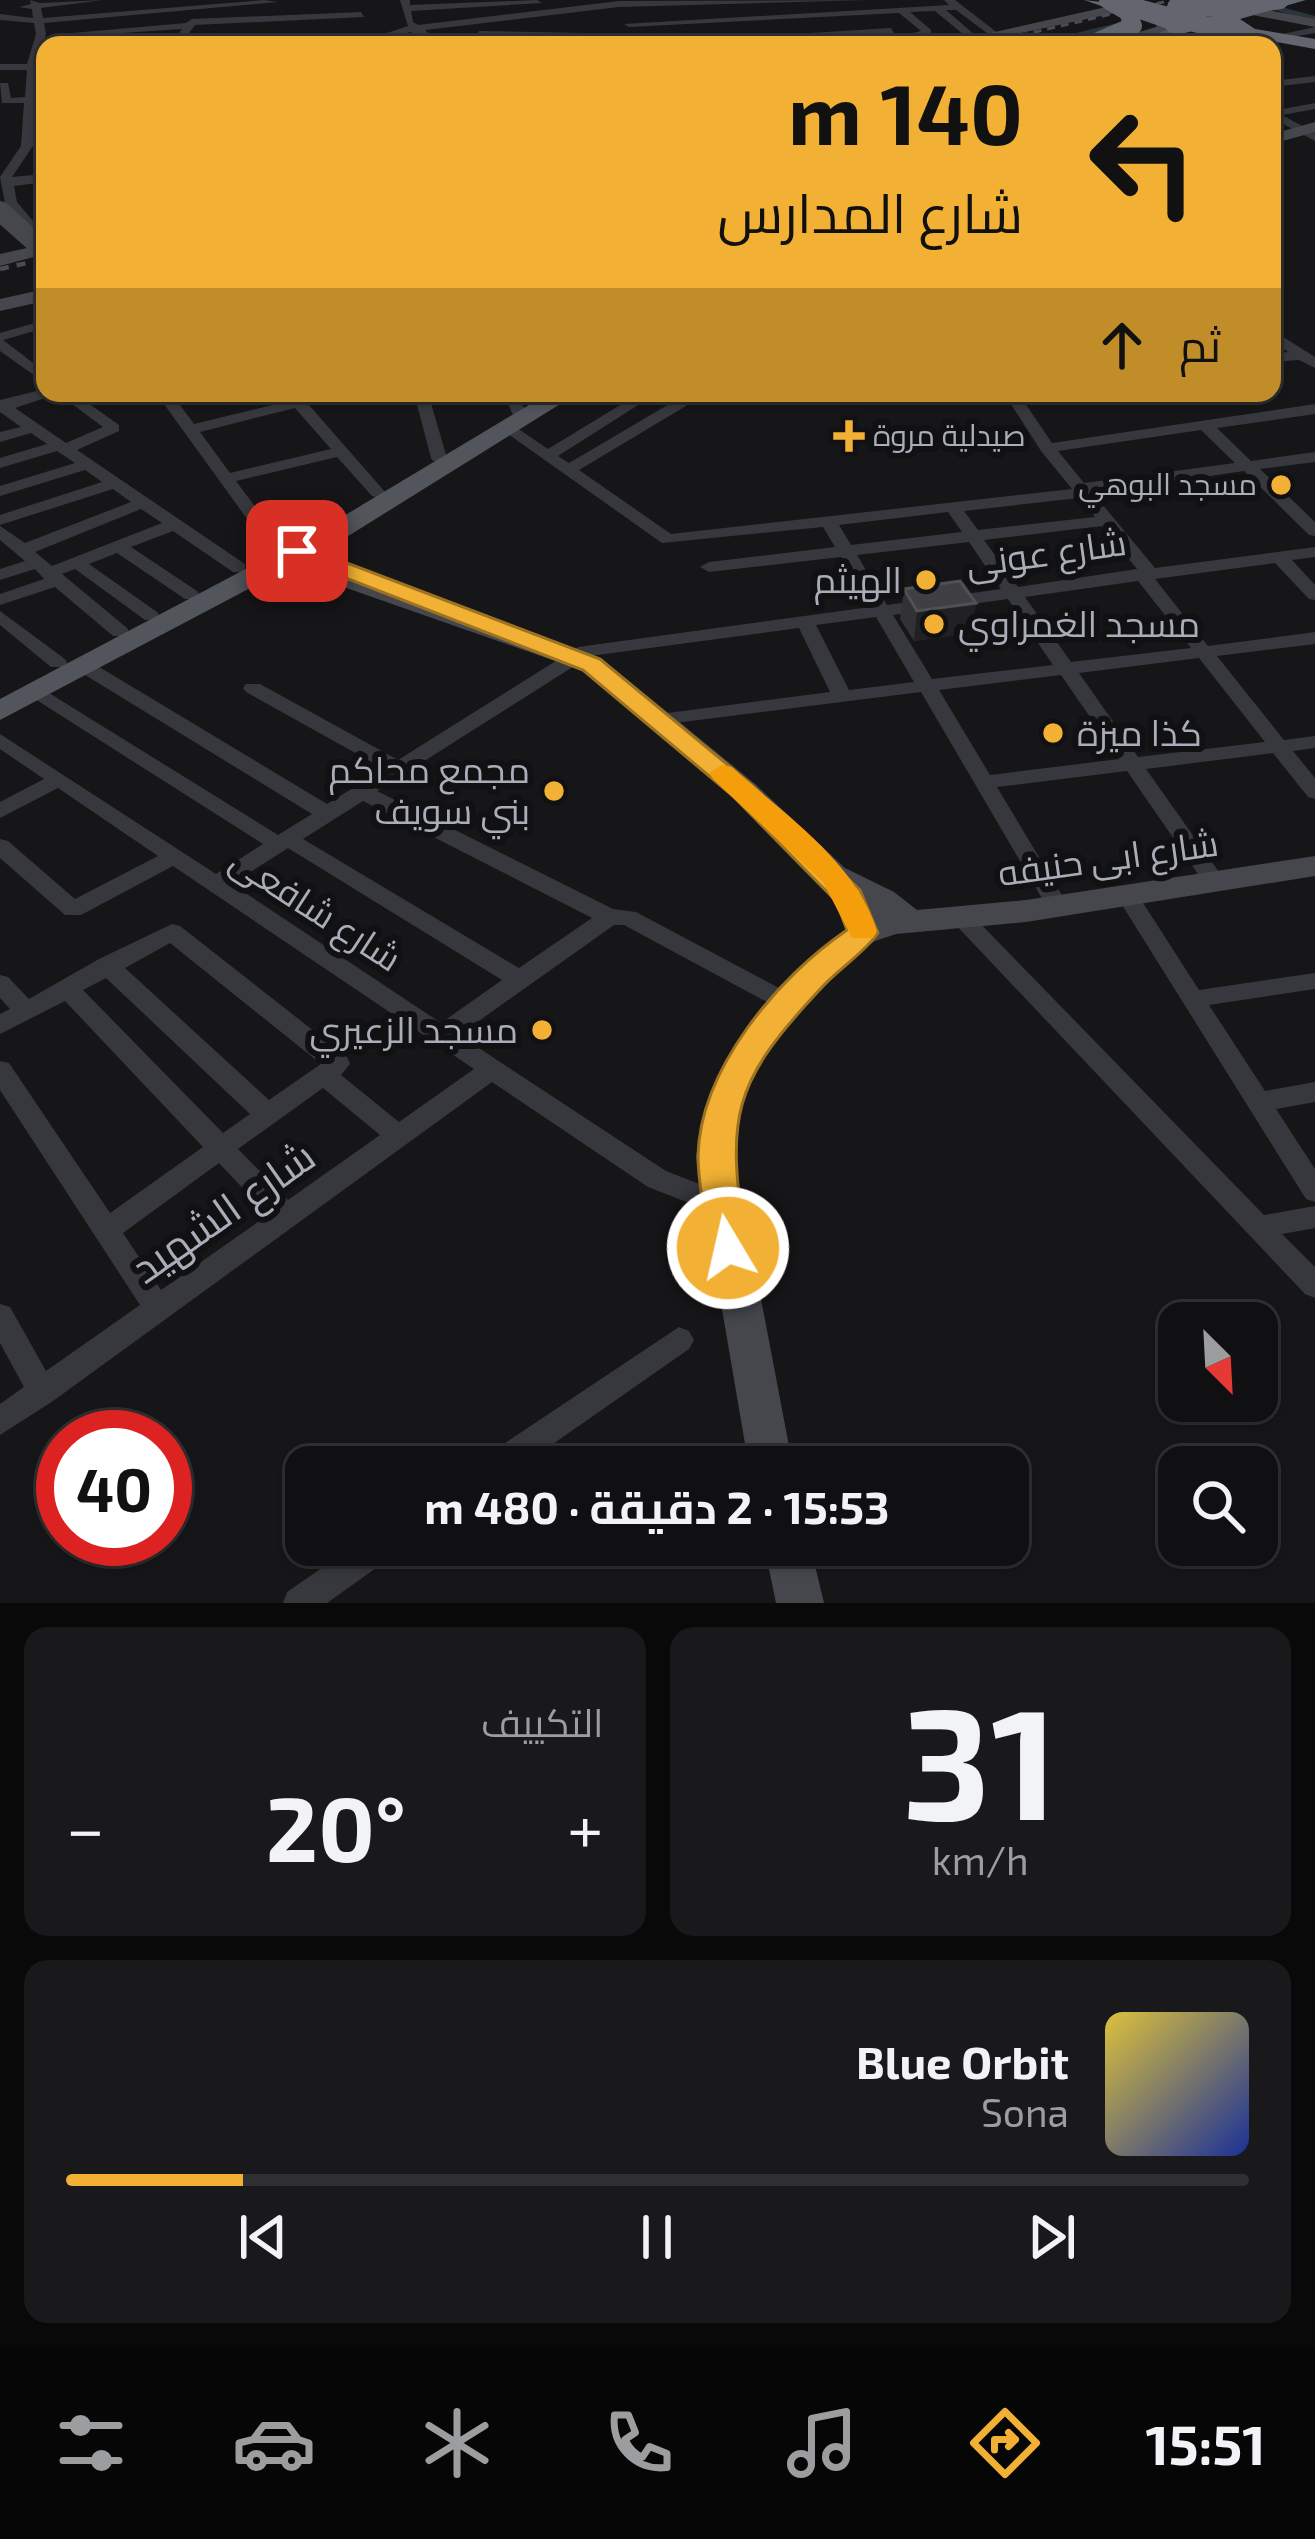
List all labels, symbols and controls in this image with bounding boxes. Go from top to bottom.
text: 140 m [788,61,1023,162]
icon: left [1065,84,1221,240]
text: شارع المدارس [718,179,1023,244]
icon: ahead [1089,312,1155,378]
text: ثم [1179,317,1221,371]
place label: صيدلية مروة [873,416,1026,453]
marker: صيدلية مروة [836,423,862,449]
place label: مسجد البوهي [1078,465,1257,508]
marker: مسجد البوهي [1268,472,1294,498]
pin [246,500,348,602]
icon: arrive [264,518,330,584]
street label: شارع عونى [963,519,1129,589]
place label: الهيثم [814,557,902,605]
marker: الهيثم [913,567,939,593]
place label: مسجد الغمراوي [958,601,1200,652]
marker: مسجد الغمراوي [921,611,947,637]
place label: كذا ميزة [1077,710,1202,754]
marker: كذا ميزة [1040,720,1066,746]
place label: مجمع محاكم بني سويف [328,747,530,840]
marker: مجمع محاكم بني سويف [541,778,567,804]
street label: شارع ابى حنيفه [995,820,1221,898]
street label: شارع شافعى [221,837,410,983]
place label: مسجد الزعيري [310,1007,518,1058]
marker: مسجد الزعيري [529,1017,555,1043]
street label: شارع الشهيد [121,1129,326,1296]
position arrow [665,1185,791,1311]
north arrow [1158,1302,1278,1422]
map controls [1158,1302,1278,1566]
speed limit sign: 40 [36,1410,192,1566]
button: search [1158,1446,1278,1566]
text: 15:53 · 2 دقيقة · 480 m [424,1479,890,1533]
text: 31 [902,1664,1058,1851]
text: التكييف [481,1698,604,1745]
text: 20° [266,1772,406,1880]
text: − [66,1787,105,1866]
text: + [567,1787,603,1866]
text: km/h [932,1836,1029,1883]
text: Blue Orbit [856,2034,1069,2088]
text: Sona [981,2088,1069,2135]
icon: previous [230,2204,296,2270]
icon: pause [624,2204,690,2270]
icon: next [1019,2204,1085,2270]
icon: filters [49,2401,133,2485]
icon: car [232,2401,316,2485]
icon: climate [415,2401,499,2485]
icon: phone [597,2401,681,2485]
icon: music [780,2401,864,2485]
icon: directions [963,2401,1047,2485]
text: 15:51 [1146,2411,1266,2476]

